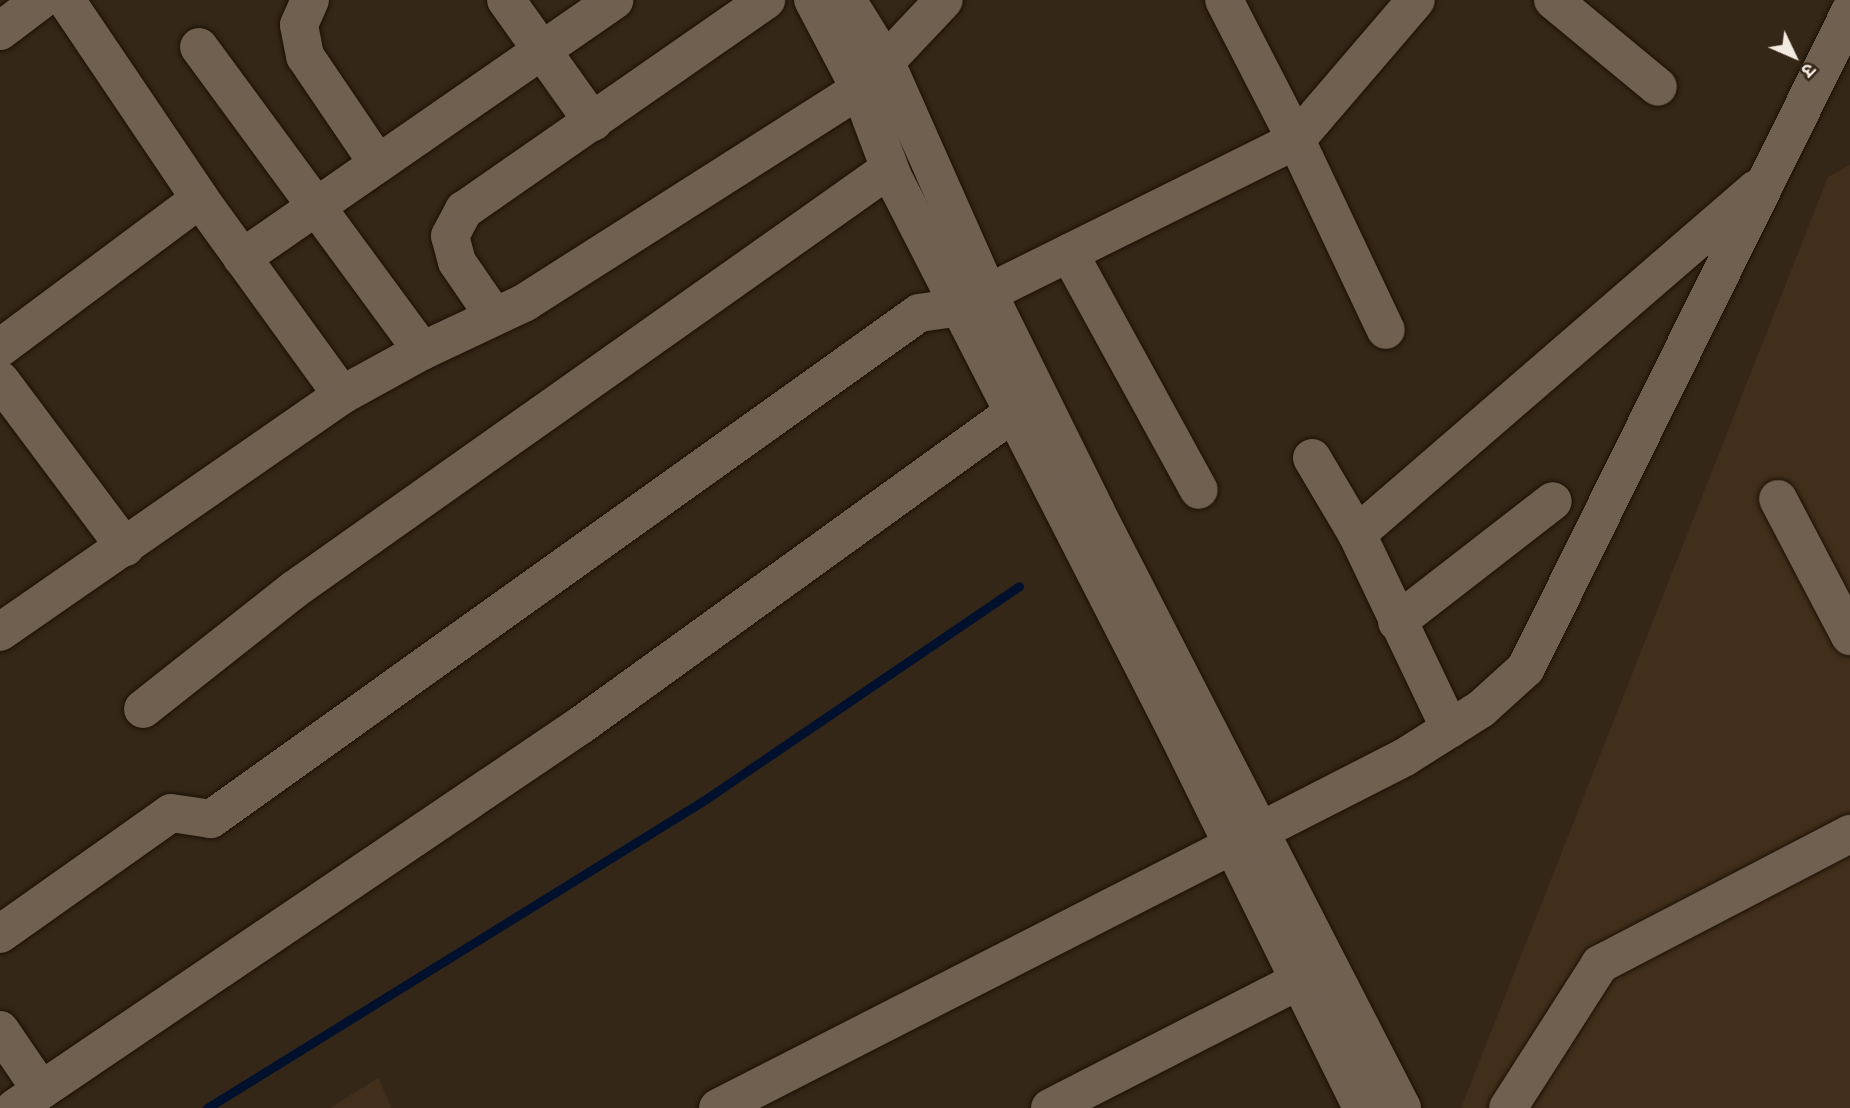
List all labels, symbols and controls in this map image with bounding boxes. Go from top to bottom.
north arrow [1759,21,1829,91]
text: उ [1797,59,1821,82]

